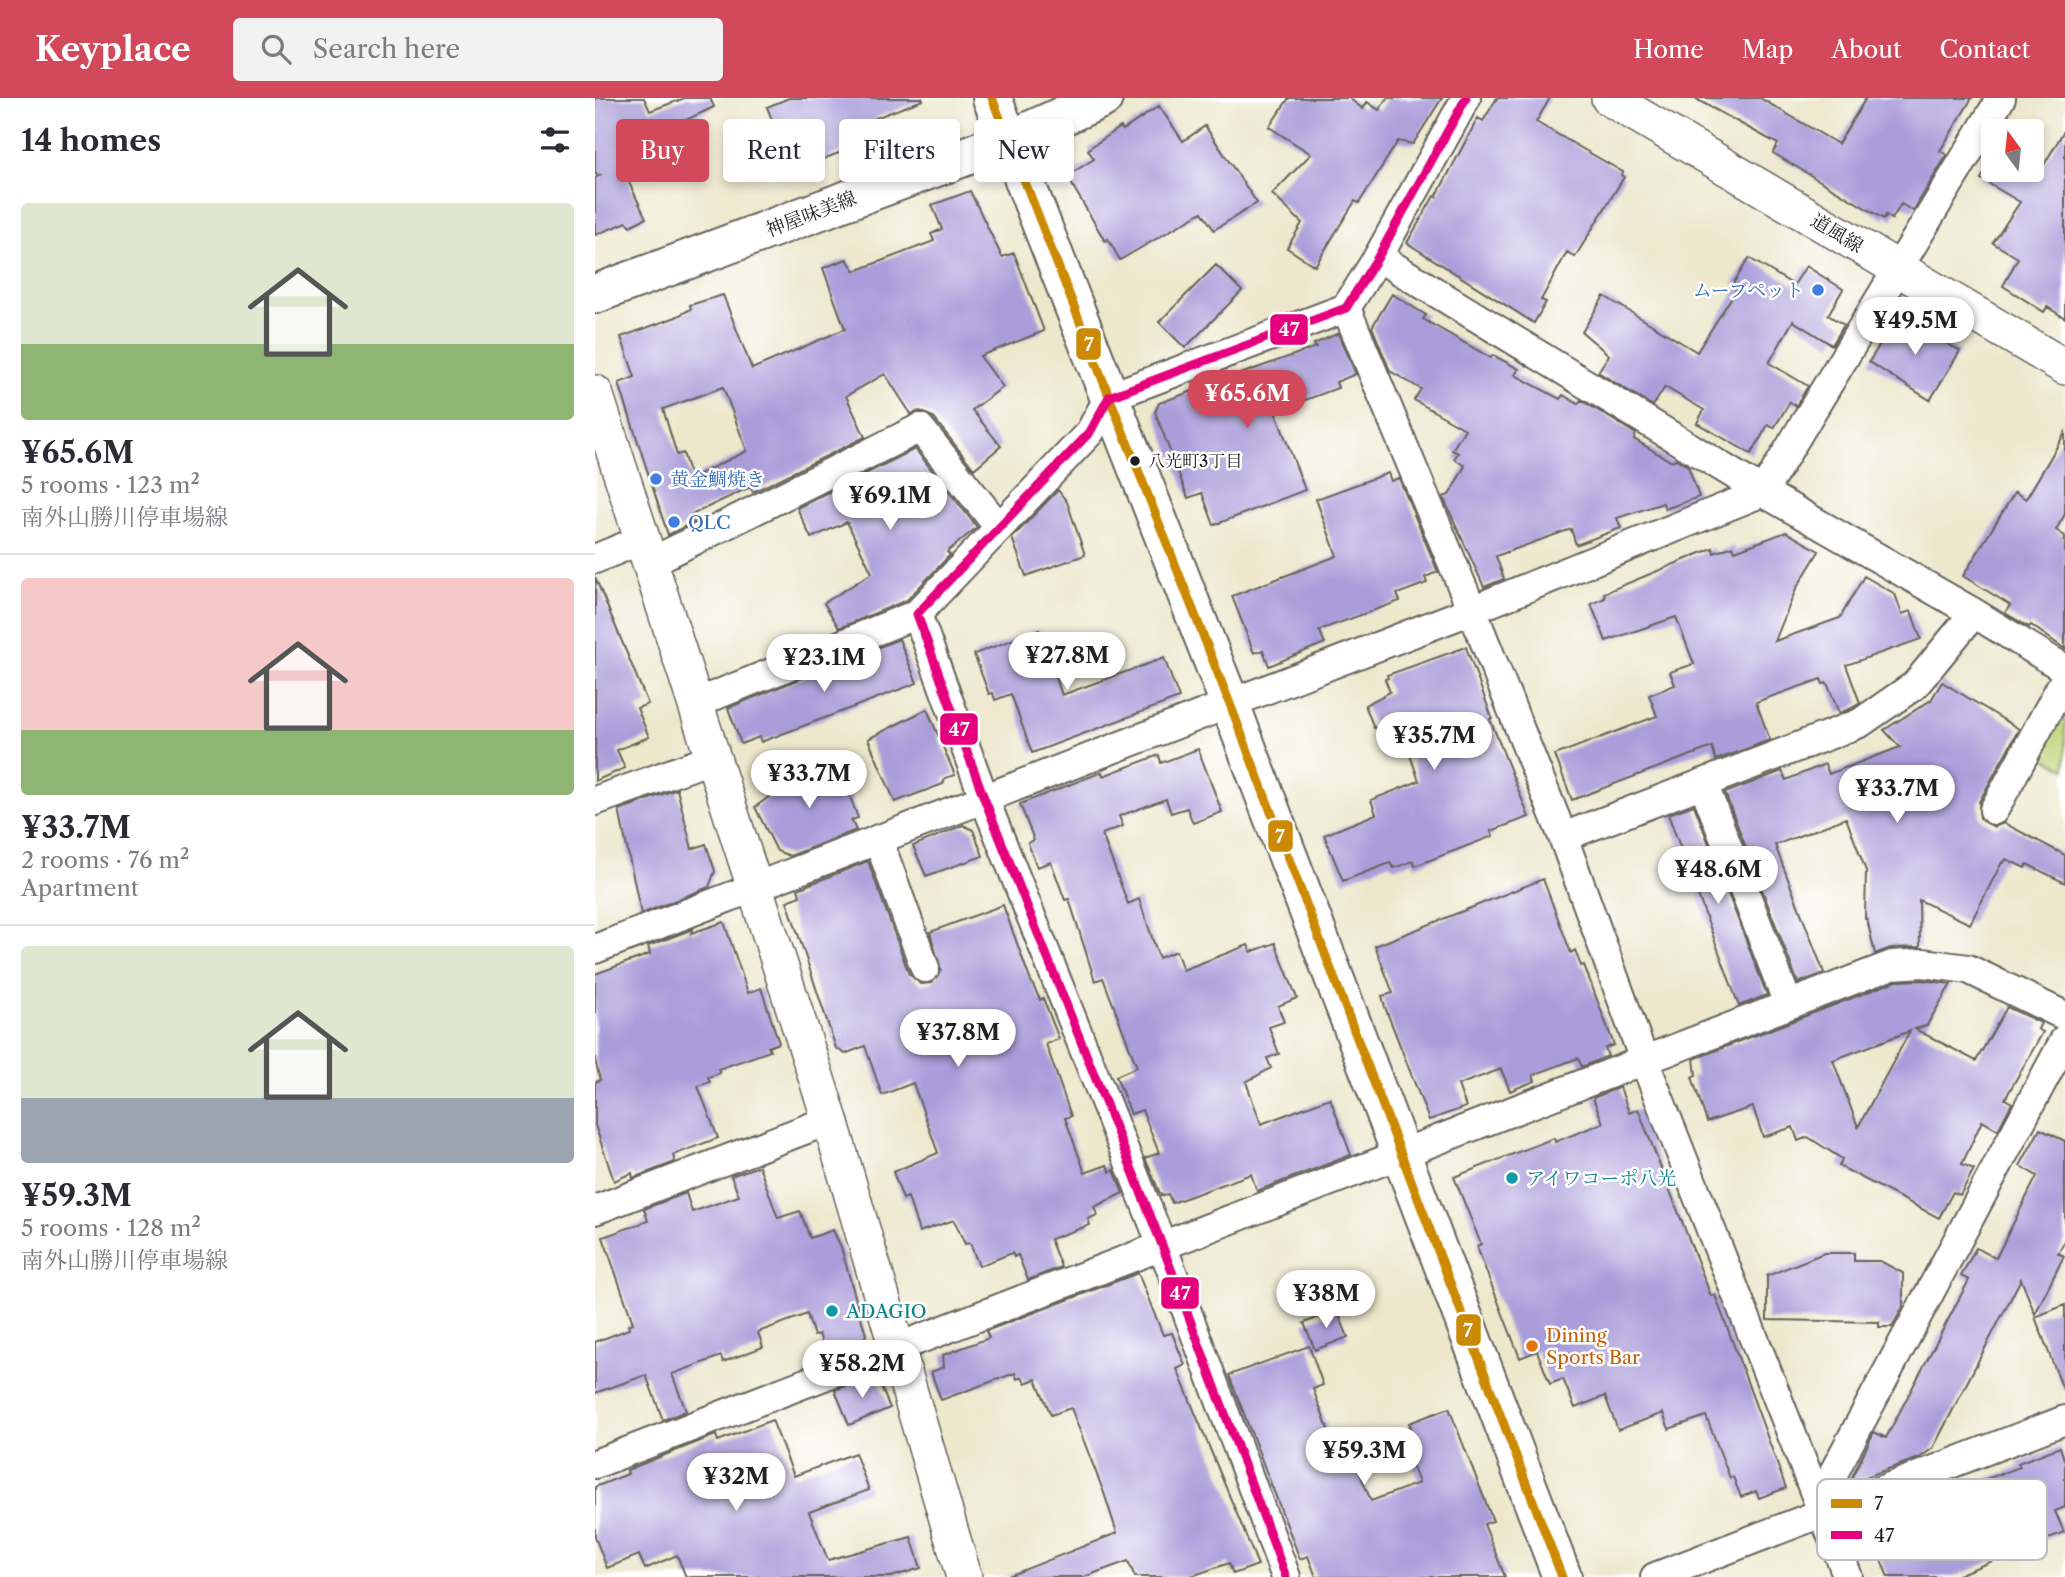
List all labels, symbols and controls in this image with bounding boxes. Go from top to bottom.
search box [233,18,723,81]
text: Keyplace [35,29,191,70]
icon: search [257,30,295,68]
text: Search here [313,33,460,65]
text: Home [1633,35,1704,64]
text: Map [1742,35,1793,64]
text: About [1831,35,1902,64]
text: Contact [1940,35,2030,64]
chip: Buy [616,119,709,182]
chip: Rent [723,119,825,182]
chip: Filters [839,119,960,182]
chip: New [974,119,1074,182]
north arrow [1981,119,2044,182]
map controls [1981,119,2044,182]
icon: filters [536,121,574,159]
text: 14 homes [21,122,161,159]
street label: 神屋味美線 [763,186,859,242]
street label: 道風線 [1807,208,1867,258]
icon: home [235,249,361,375]
place label: ムーブペット [1693,279,1804,302]
marker: ムーブペット [1810,282,1826,298]
pin: ¥49.5M [1858,298,1972,357]
text: ¥49.5M [1872,306,1958,334]
line badge: 47 [1269,313,1309,346]
text: 47 [1278,318,1300,341]
line badge: 7 [1075,327,1102,361]
text: 7 [1084,333,1094,356]
pin: ¥65.6M [1190,370,1304,430]
text: ¥65.6M [1204,379,1290,407]
text: ¥65.6M [21,434,134,471]
place label: 八光町3丁目 [1148,451,1242,471]
marker: 八光町3丁目 [1128,454,1142,468]
place label: 黄金鯛焼き [670,468,765,491]
text: 5 rooms · 123 m² [21,471,200,499]
marker: 黄金鯛焼き [648,471,664,487]
pin: ¥69.1M [833,472,947,532]
text: ¥69.1M [848,481,932,509]
text: 南外山勝川停車場線 [21,503,228,531]
place label: QLC [688,511,731,534]
marker: QLC [666,514,682,530]
icon: home [235,623,361,749]
pin: ¥27.8M [1010,632,1124,692]
pin: ¥23.1M [767,634,881,694]
text: ¥27.8M [1024,641,1110,669]
text: ¥23.1M [782,643,866,671]
line badge: 47 [939,712,979,746]
pin: ¥35.7M [1377,712,1491,772]
text: 47 [948,718,970,741]
text: ¥35.7M [1392,721,1476,749]
pin: ¥33.7M [752,750,866,810]
text: ¥33.7M [767,759,851,787]
pin: ¥33.7M [1840,766,1954,825]
text: ¥33.7M [1855,774,1939,802]
text: ¥33.7M [21,809,131,846]
line badge: 7 [1267,819,1294,853]
text: 7 [1275,825,1285,848]
text: 2 rooms · 76 m² [21,846,189,874]
pin: ¥48.6M [1661,846,1775,906]
text: ¥48.6M [1674,855,1762,883]
text: Apartment [21,874,139,902]
icon: home [235,992,361,1118]
pin: ¥37.8M [901,1010,1015,1069]
text: ¥37.8M [916,1018,1000,1046]
place label: アイワコーポ八光 [1526,1167,1676,1190]
marker: アイワコーポ八光 [1504,1170,1520,1186]
text: ¥59.3M [21,1177,132,1214]
text: 5 rooms · 128 m² [21,1214,201,1242]
text: 南外山勝川停車場線 [21,1246,228,1274]
pin: ¥38M [1285,1270,1367,1330]
line badge: 47 [1160,1276,1200,1310]
text: ¥38M [1292,1279,1360,1307]
text: 47 [1169,1282,1191,1305]
place label: ADAGIO [845,1300,926,1323]
marker: ADAGIO [824,1303,840,1319]
line badge: 7 [1455,1313,1482,1347]
text: 7 [1463,1319,1473,1342]
place label: Dining Sports Bar [1546,1324,1640,1369]
marker: Dining Sports Bar [1524,1338,1540,1354]
pin: ¥58.2M [805,1340,919,1400]
text: ¥58.2M [819,1349,906,1377]
pin: ¥59.3M [1307,1428,1421,1487]
text: ¥59.3M [1321,1436,1407,1464]
pin: ¥32M [695,1454,777,1513]
text: ¥32M [703,1462,769,1490]
legend [1817,1479,2047,1560]
text: 7 [1874,1492,1884,1515]
text: 47 [1874,1524,1895,1547]

